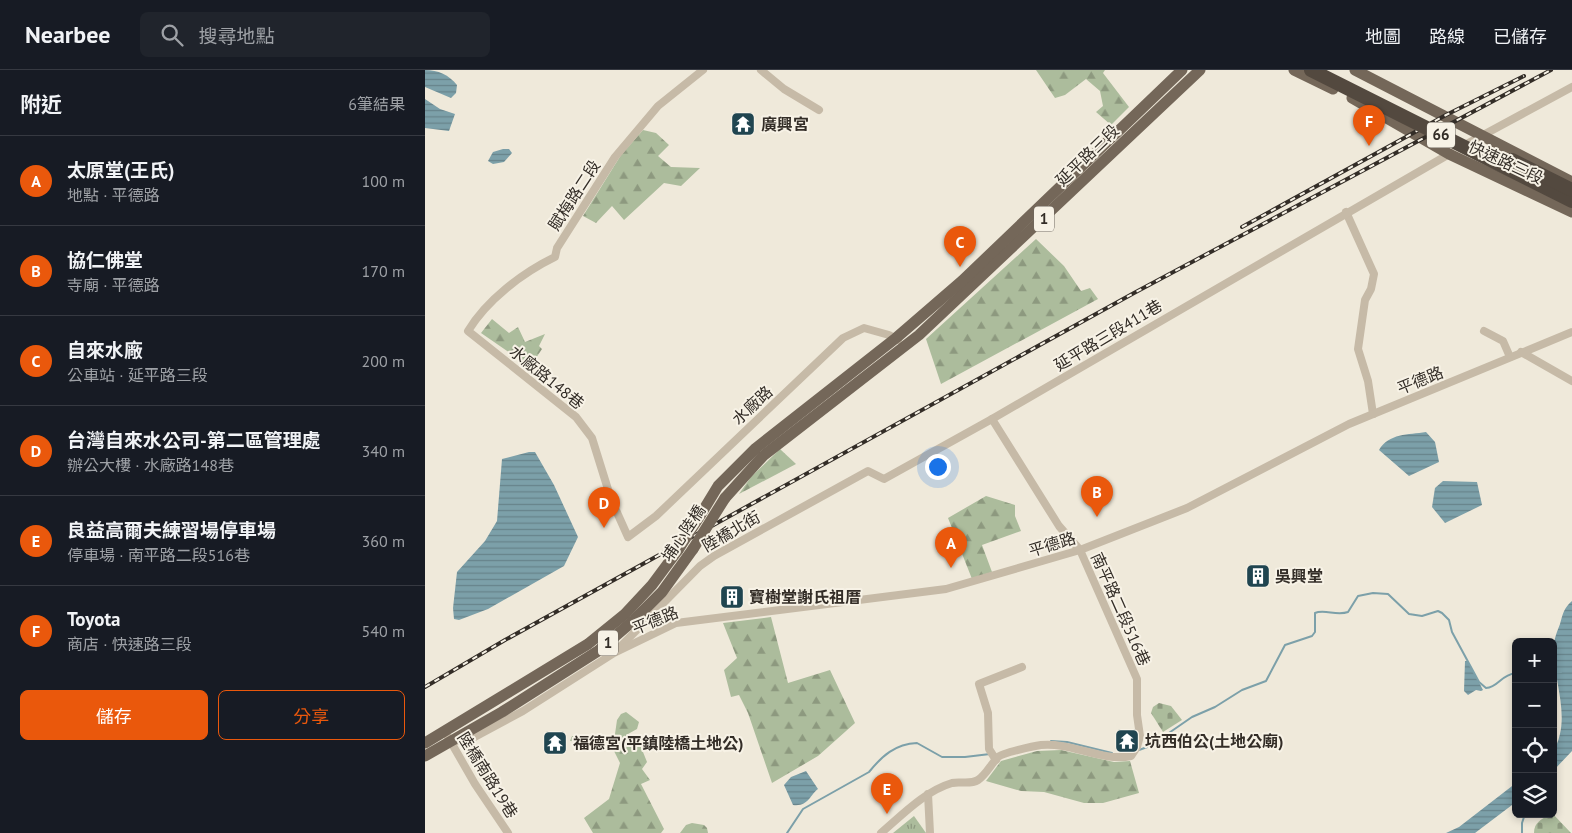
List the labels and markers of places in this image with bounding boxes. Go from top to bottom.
pin: F [1353,105,1385,146]
temple icon: 廣興宮 [730,111,756,137]
place label: 廣興宮 [761,114,809,134]
pin: C [944,226,976,267]
pin: B [1081,476,1113,517]
pin: D [588,487,620,528]
pin: A [935,527,967,568]
building icon: 吳興堂 [1245,563,1271,589]
place label: 吳興堂 [1275,566,1323,586]
building icon: 寶樹堂謝氏祖厝 [719,584,745,610]
place label: 寶樹堂謝氏祖厝 [749,587,861,607]
temple icon: 坑西伯公(土地公廟) [1114,728,1140,754]
temple icon: 福德宮(平鎮陸橋土地公) [542,730,568,756]
place label: 坑西伯公(土地公廟) [1145,731,1283,751]
place label: 福德宮(平鎮陸橋土地公) [573,733,743,753]
pin: E [871,773,903,814]

